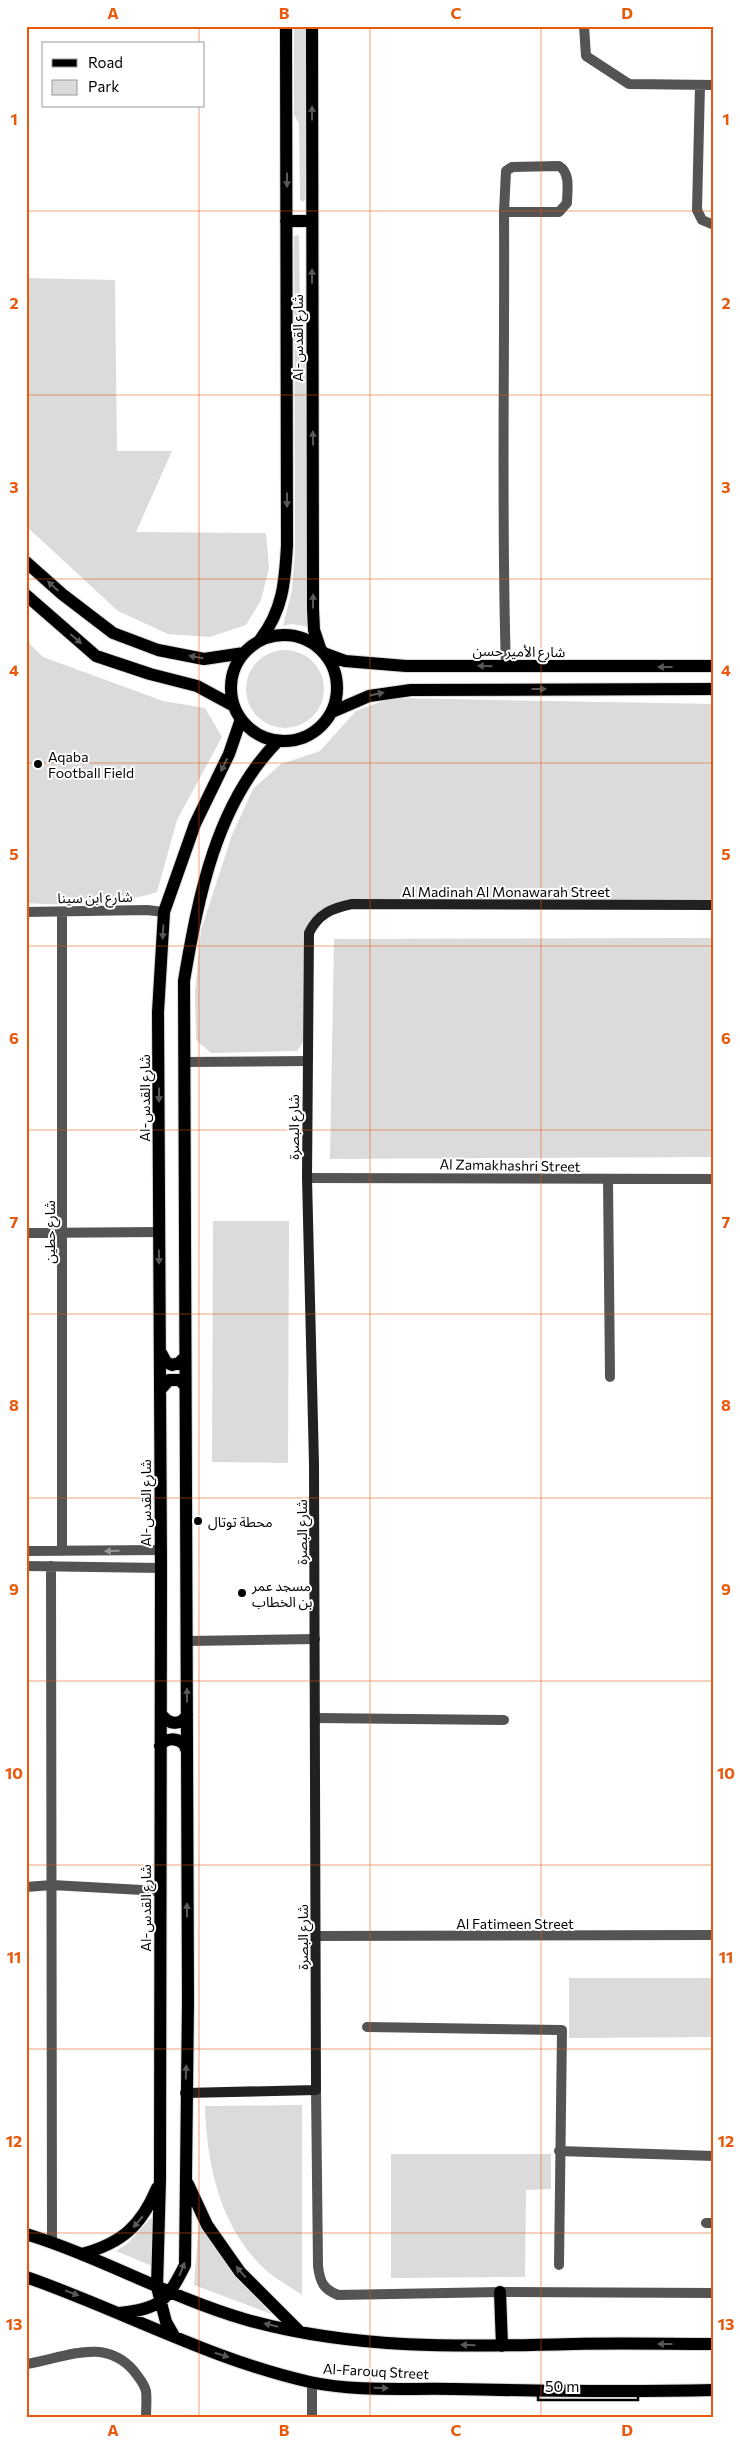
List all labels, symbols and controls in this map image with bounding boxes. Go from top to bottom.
text: A [107,3,119,22]
text: B [279,3,290,22]
text: C [451,3,462,22]
text: D [621,3,633,22]
legend [42,42,205,108]
text: Road [88,53,123,71]
text: Park [88,77,119,95]
one-way arrow [308,105,316,121]
text: 1 [10,109,18,128]
text: 1 [722,109,730,128]
one-way arrow [283,172,291,188]
one-way arrow [308,267,316,283]
text: 2 [9,293,19,312]
text: 2 [721,293,731,312]
street label: Al-شارع القدس [289,294,309,382]
one-way arrow [309,430,317,446]
text: 3 [9,477,19,496]
text: 3 [721,477,731,496]
one-way arrow [283,492,291,508]
one-way arrow [47,580,59,592]
one-way arrow [310,592,318,608]
one-way arrow [70,633,82,644]
street label: شارع الأمير حسن [472,642,565,663]
one-way arrow [188,653,203,661]
text: 4 [9,660,19,679]
text: 4 [721,660,731,679]
one-way arrow [477,662,493,670]
one-way arrow [657,663,673,671]
one-way arrow [531,685,547,693]
one-way arrow [369,690,384,698]
place label: Aqaba Football Field [48,748,134,781]
one-way arrow [220,757,228,772]
marker: Aqaba Football Field [32,758,44,770]
text: 5 [9,844,19,863]
text: 5 [721,844,731,863]
street label: Al Madinah Al Monawarah Street [402,883,610,900]
street label: شارع ابن سينا [57,888,133,909]
one-way arrow [158,925,166,941]
text: 6 [9,1028,19,1047]
text: 6 [721,1028,731,1047]
street label: Al-شارع القدس [136,1054,156,1142]
one-way arrow [155,1087,163,1103]
street label: شارع البصرة [285,1094,305,1160]
street label: Al Zamakhashri Street [439,1155,581,1175]
street label: شارع حطين [41,1200,61,1264]
text: 7 [10,1212,19,1231]
text: 7 [722,1212,731,1231]
one-way arrow [155,1250,163,1266]
text: 8 [9,1395,19,1414]
text: 8 [721,1395,731,1414]
street label: Al-شارع القدس [137,1459,157,1547]
street label: شارع البصرة [293,1499,313,1565]
place label: محطة توتال [208,1513,272,1531]
marker: محطة توتال [192,1515,204,1527]
one-way arrow [104,1547,120,1555]
place label: مسجد عمر بن الخطاب [251,1577,313,1611]
text: 9 [9,1579,19,1598]
text: 9 [721,1579,731,1598]
marker: مسجد عمر بن الخطاب [236,1587,248,1599]
one-way arrow [183,1687,191,1703]
text: 10 [5,1763,23,1782]
text: 10 [717,1763,735,1782]
street label: Al-شارع القدس [137,1864,157,1952]
one-way arrow [183,1902,191,1918]
street label: شارع البصرة [294,1904,314,1970]
street label: Al Fatimeen Street [456,1915,574,1932]
text: 11 [7,1947,21,1966]
text: 11 [719,1947,733,1966]
one-way arrow [182,2064,190,2080]
text: 12 [6,2131,22,2150]
text: 12 [718,2131,734,2150]
one-way arrow [132,2216,143,2229]
one-way arrow [178,2261,186,2276]
one-way arrow [235,2267,247,2279]
one-way arrow [65,2290,79,2298]
text: 13 [6,2314,22,2333]
text: 13 [718,2314,734,2333]
one-way arrow [264,2321,279,2329]
one-way arrow [657,2340,673,2348]
one-way arrow [459,2341,475,2349]
one-way arrow [215,2352,230,2359]
street label: Al-Farouq Street [323,2360,430,2382]
scale bar [538,2369,638,2401]
text: 50 m [545,2377,579,2395]
one-way arrow [373,2384,389,2392]
text: A [107,2420,119,2439]
text: B [279,2420,290,2439]
text: C [451,2420,462,2439]
text: D [621,2420,633,2439]

